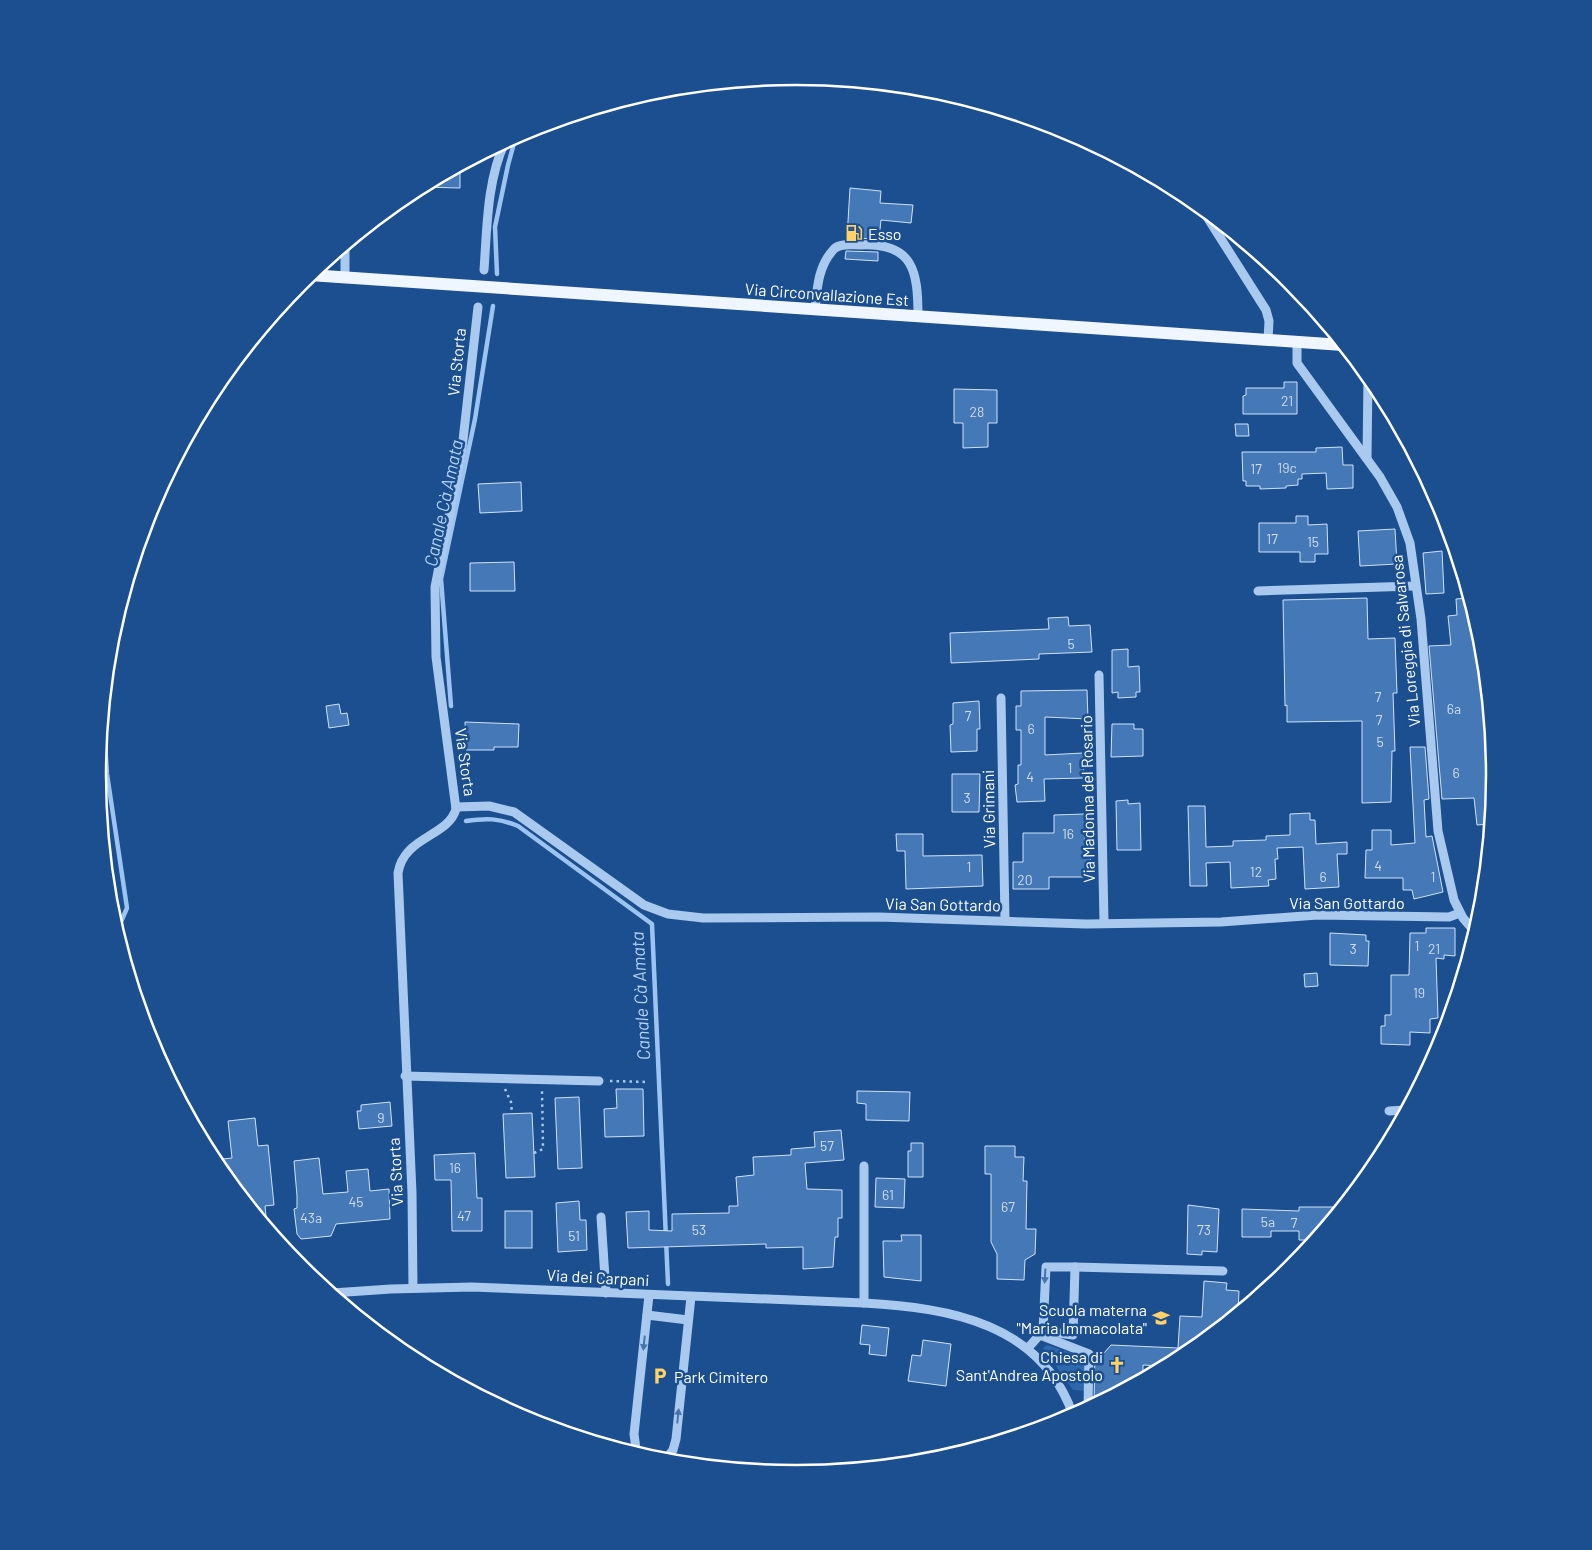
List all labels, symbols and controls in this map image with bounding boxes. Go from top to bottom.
fuel station icon: Esso [844,223,864,243]
place label: Esso [868,224,902,243]
street label: Via Circonvallazione Est [744,279,910,309]
street label: Via Storta [443,327,469,397]
house number: 21 [1281,392,1293,409]
house number: 28 [970,403,984,420]
water label: Canale Cà Amata [419,438,467,568]
house number: 19c [1277,459,1297,476]
house number: 17 [1250,460,1262,477]
house number: 17 [1266,530,1278,547]
house number: 15 [1307,533,1319,550]
street label: Via Loreggia di Salvarosa [1387,554,1423,728]
house number: 5 [1067,635,1075,652]
house number: 7 [1375,688,1382,705]
house number: 6a [1447,700,1461,717]
house number: 7 [965,707,972,724]
house number: 7 [1376,711,1383,728]
street label: Via Madonna del Rosario [1076,715,1098,883]
house number: 6 [1027,720,1035,737]
street label: Via Storta [452,727,480,797]
house number: 5 [1376,733,1384,750]
house number: 1 [1068,759,1072,776]
house number: 6 [1452,764,1460,781]
house number: 4 [1026,768,1034,785]
street label: Via Grimani [978,769,998,849]
house number: 3 [963,789,971,806]
house number: 16 [1062,825,1074,842]
house number: 4 [1374,857,1382,874]
house number: 1 [967,858,971,875]
house number: 12 [1250,863,1262,880]
house number: 6 [1319,868,1327,885]
house number: 1 [1431,868,1435,885]
house number: 20 [1017,871,1033,888]
street label: Via San Gottardo [885,893,1001,915]
street label: Via San Gottardo [1289,893,1405,912]
water label: Canale Cà Amata [626,931,654,1061]
house number: 1 [1415,937,1419,954]
house number: 3 [1349,940,1357,957]
house number: 21 [1428,940,1440,957]
house number: 19 [1413,984,1425,1001]
house number: 9 [377,1109,385,1126]
street label: Via Storta [384,1137,406,1207]
house number: 57 [820,1137,834,1154]
house number: 16 [449,1159,461,1176]
house number: 61 [882,1186,894,1203]
house number: 45 [349,1193,363,1210]
house number: 67 [1001,1198,1015,1215]
house number: 47 [457,1207,471,1224]
house number: 43a [300,1209,322,1226]
house number: 5a [1261,1213,1275,1230]
house number: 7 [1291,1214,1298,1231]
house number: 53 [692,1221,706,1238]
house number: 73 [1197,1221,1211,1238]
house number: 51 [568,1227,580,1244]
street label: Via dei Carpani [546,1265,650,1289]
one-way arrow [1041,1269,1049,1285]
place label: Scuola materna "Maria Immacolata" [1017,1300,1147,1337]
school or university icon: Scuola materna "Maria Immacolata" [1151,1308,1171,1328]
one-way arrow [640,1336,648,1352]
place label: Chiesa di Sant'Andrea Apostolo [956,1347,1103,1384]
church icon: Chiesa di Sant'Andrea Apostolo [1107,1355,1127,1375]
parking icon: Park Cimitero [650,1366,670,1386]
place label: Park Cimitero [674,1367,768,1386]
one-way arrow [674,1408,682,1424]

